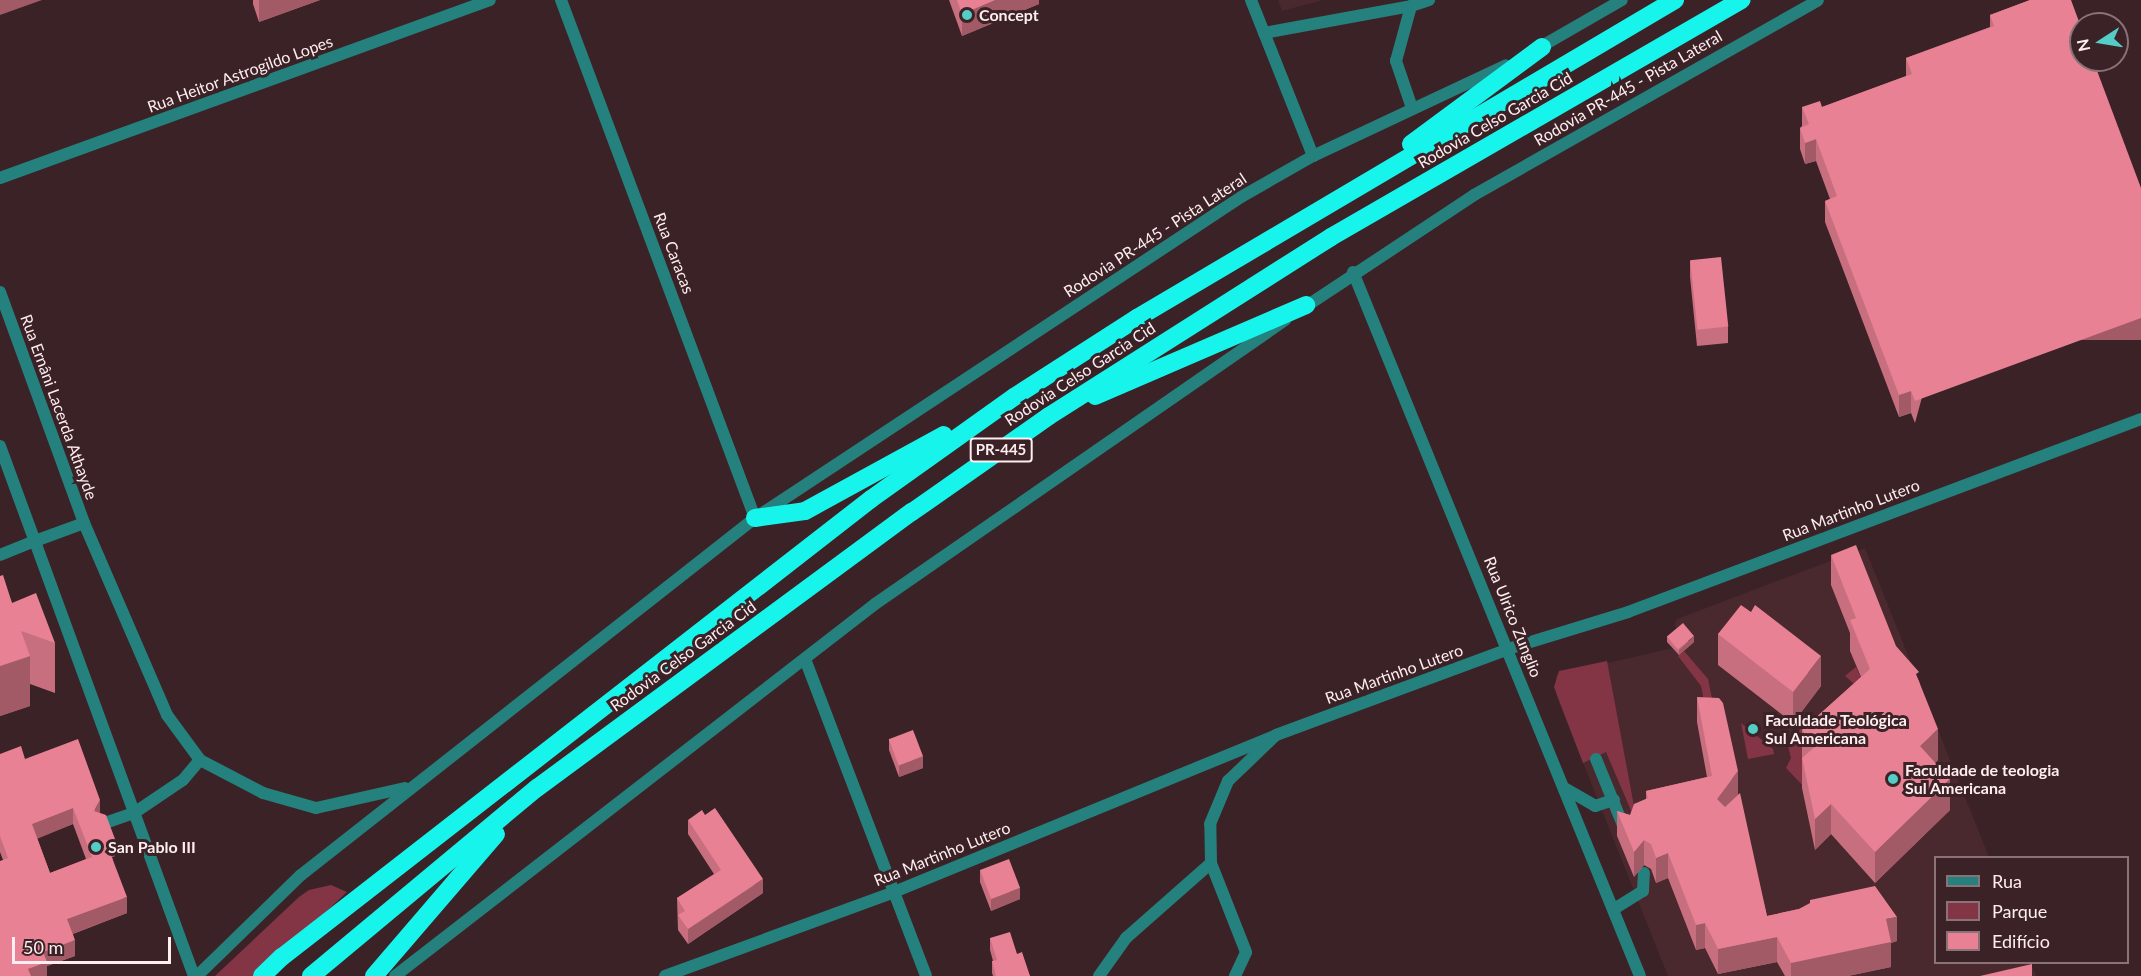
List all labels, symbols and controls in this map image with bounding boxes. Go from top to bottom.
place label: Concept [979,5,1039,25]
marker: Concept [960,8,974,22]
north arrow [2069,12,2129,72]
street label: Rodovia PR-445 - Pista Lateral [1531,26,1725,150]
street label: Rua Heitor Astrogildo Lopes [144,31,336,117]
text: N [2072,37,2093,53]
street label: Rodovia Celso Garcia Cid [1414,68,1576,172]
street label: Rodovia PR-445 - Pista Lateral [1060,169,1250,301]
street label: Rua Caracas [650,210,698,296]
street label: Rua Ernâni Lacerda Athayde [16,312,102,502]
street label: Rodovia Celso Garcia Cid [1001,318,1159,430]
road number: PR-445 [970,438,1032,462]
street label: Rua Martinho Lutero [1780,475,1922,545]
street label: Rua Ulrico Zunglio [1480,554,1546,680]
street label: Rodovia Celso Garcia Cid [606,597,760,715]
street label: Rua Martinho Lutero [1322,640,1466,708]
place label: Faculdade Teológica Sul Americana [1765,710,1907,748]
marker: Faculdade Teológica Sul Americana [1746,722,1760,736]
place label: Faculdade de teologia Sul Americana [1905,760,2059,798]
marker: Faculdade de teologia Sul Americana [1886,772,1900,786]
street label: Rua Martinho Lutero [871,818,1013,890]
place label: San Pablo III [108,837,196,857]
marker: San Pablo III [89,840,103,854]
legend [1934,856,2129,964]
text: Rua [1992,870,2022,892]
text: Parque [1992,900,2047,922]
scale bar [15,925,174,963]
text: Edifício [1992,930,2050,952]
text: 50 m [23,936,63,958]

